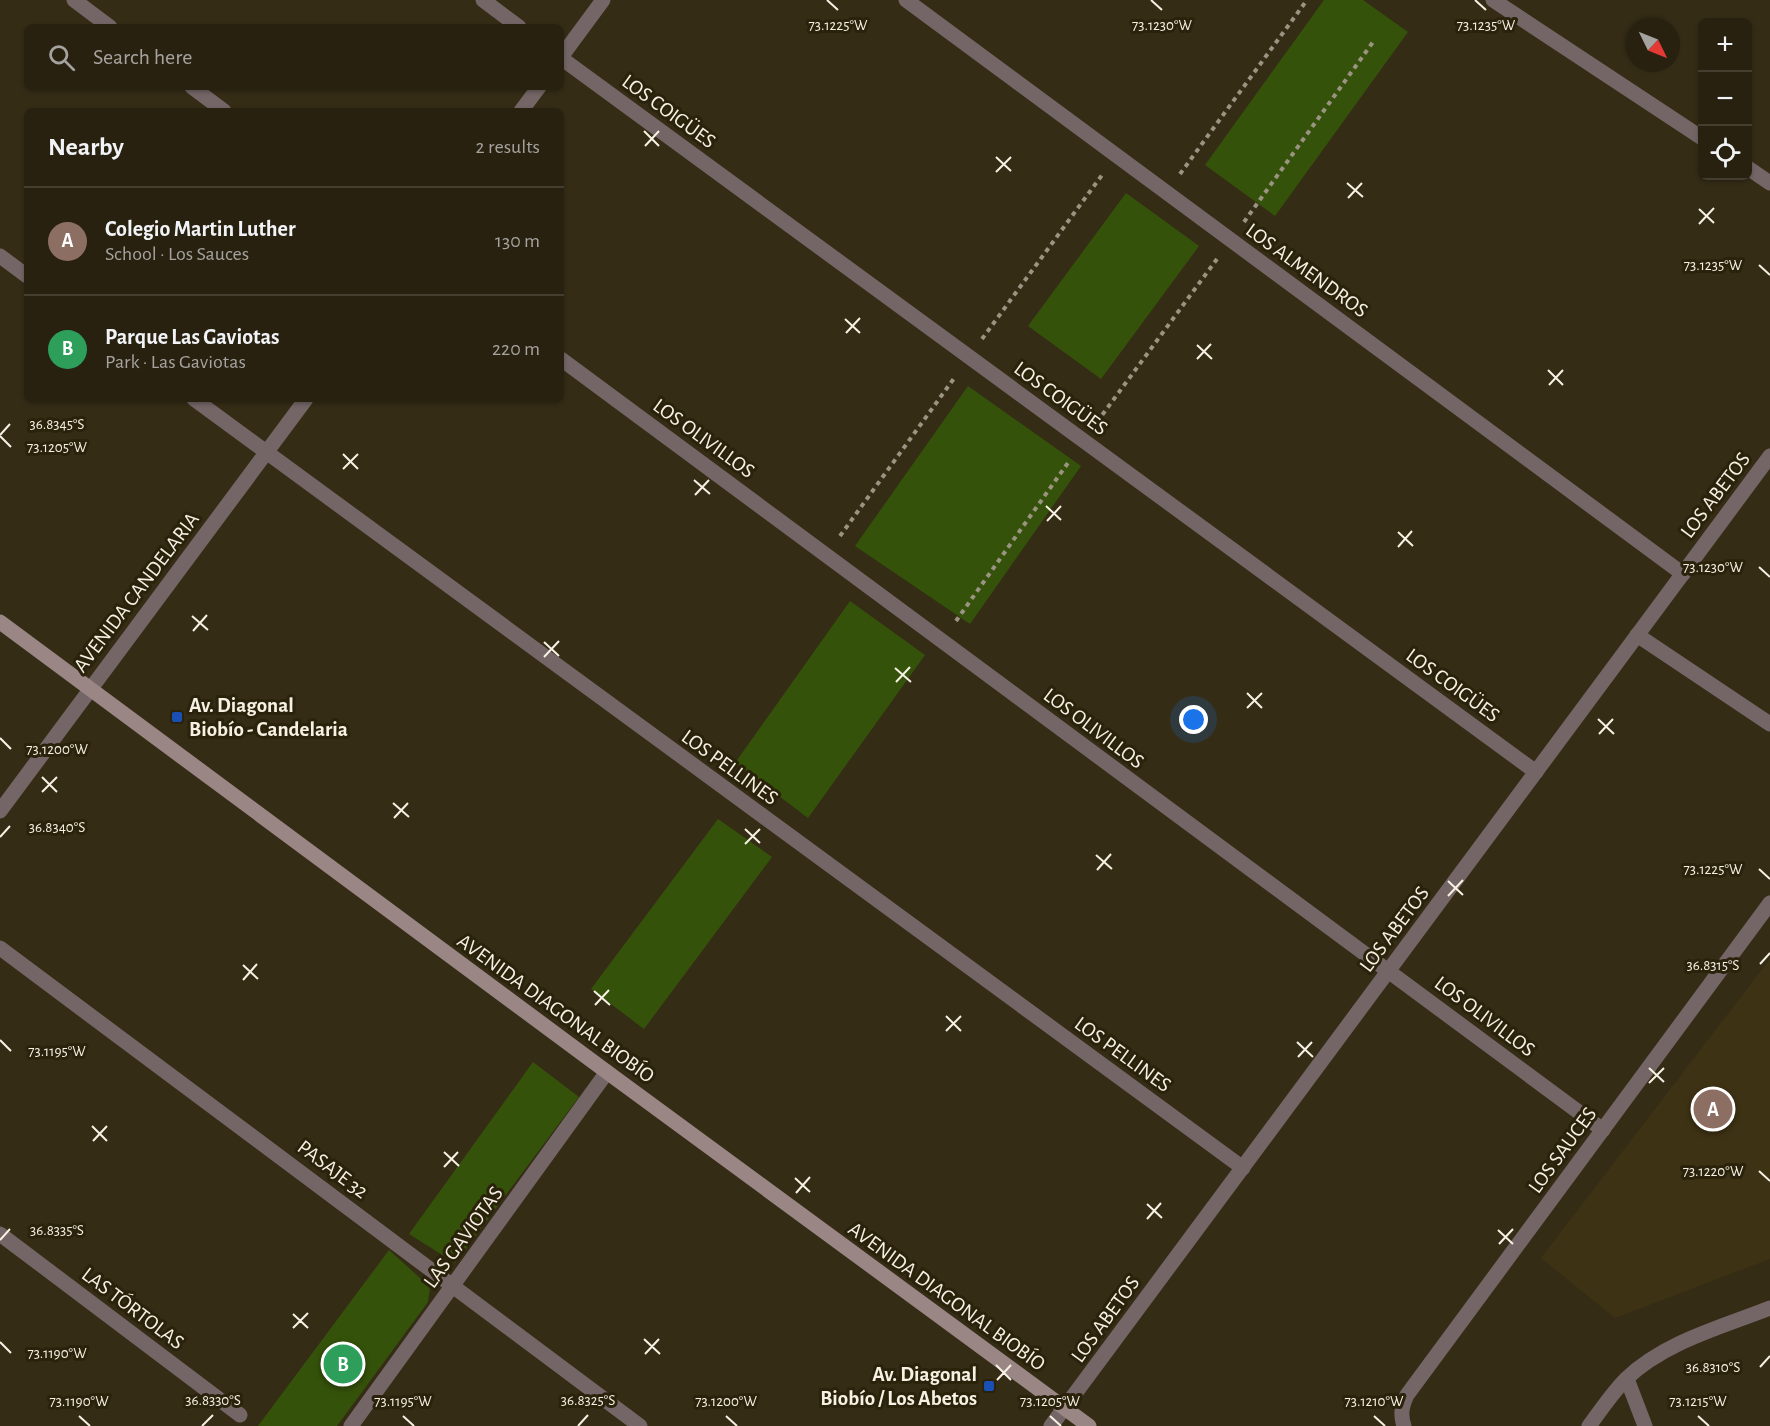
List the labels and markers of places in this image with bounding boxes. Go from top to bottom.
place label: Av. Diagonal Biobío - Candelaria [189,695,348,740]
marker: Av. Diagonal Biobío - Candelaria [170,710,184,724]
pin: A [1694,1086,1732,1132]
pin: B [324,1342,362,1386]
place label: Av. Diagonal Biobío / Los Abetos [820,1364,977,1409]
marker: Av. Diagonal Biobío / Los Abetos [982,1379,996,1393]

